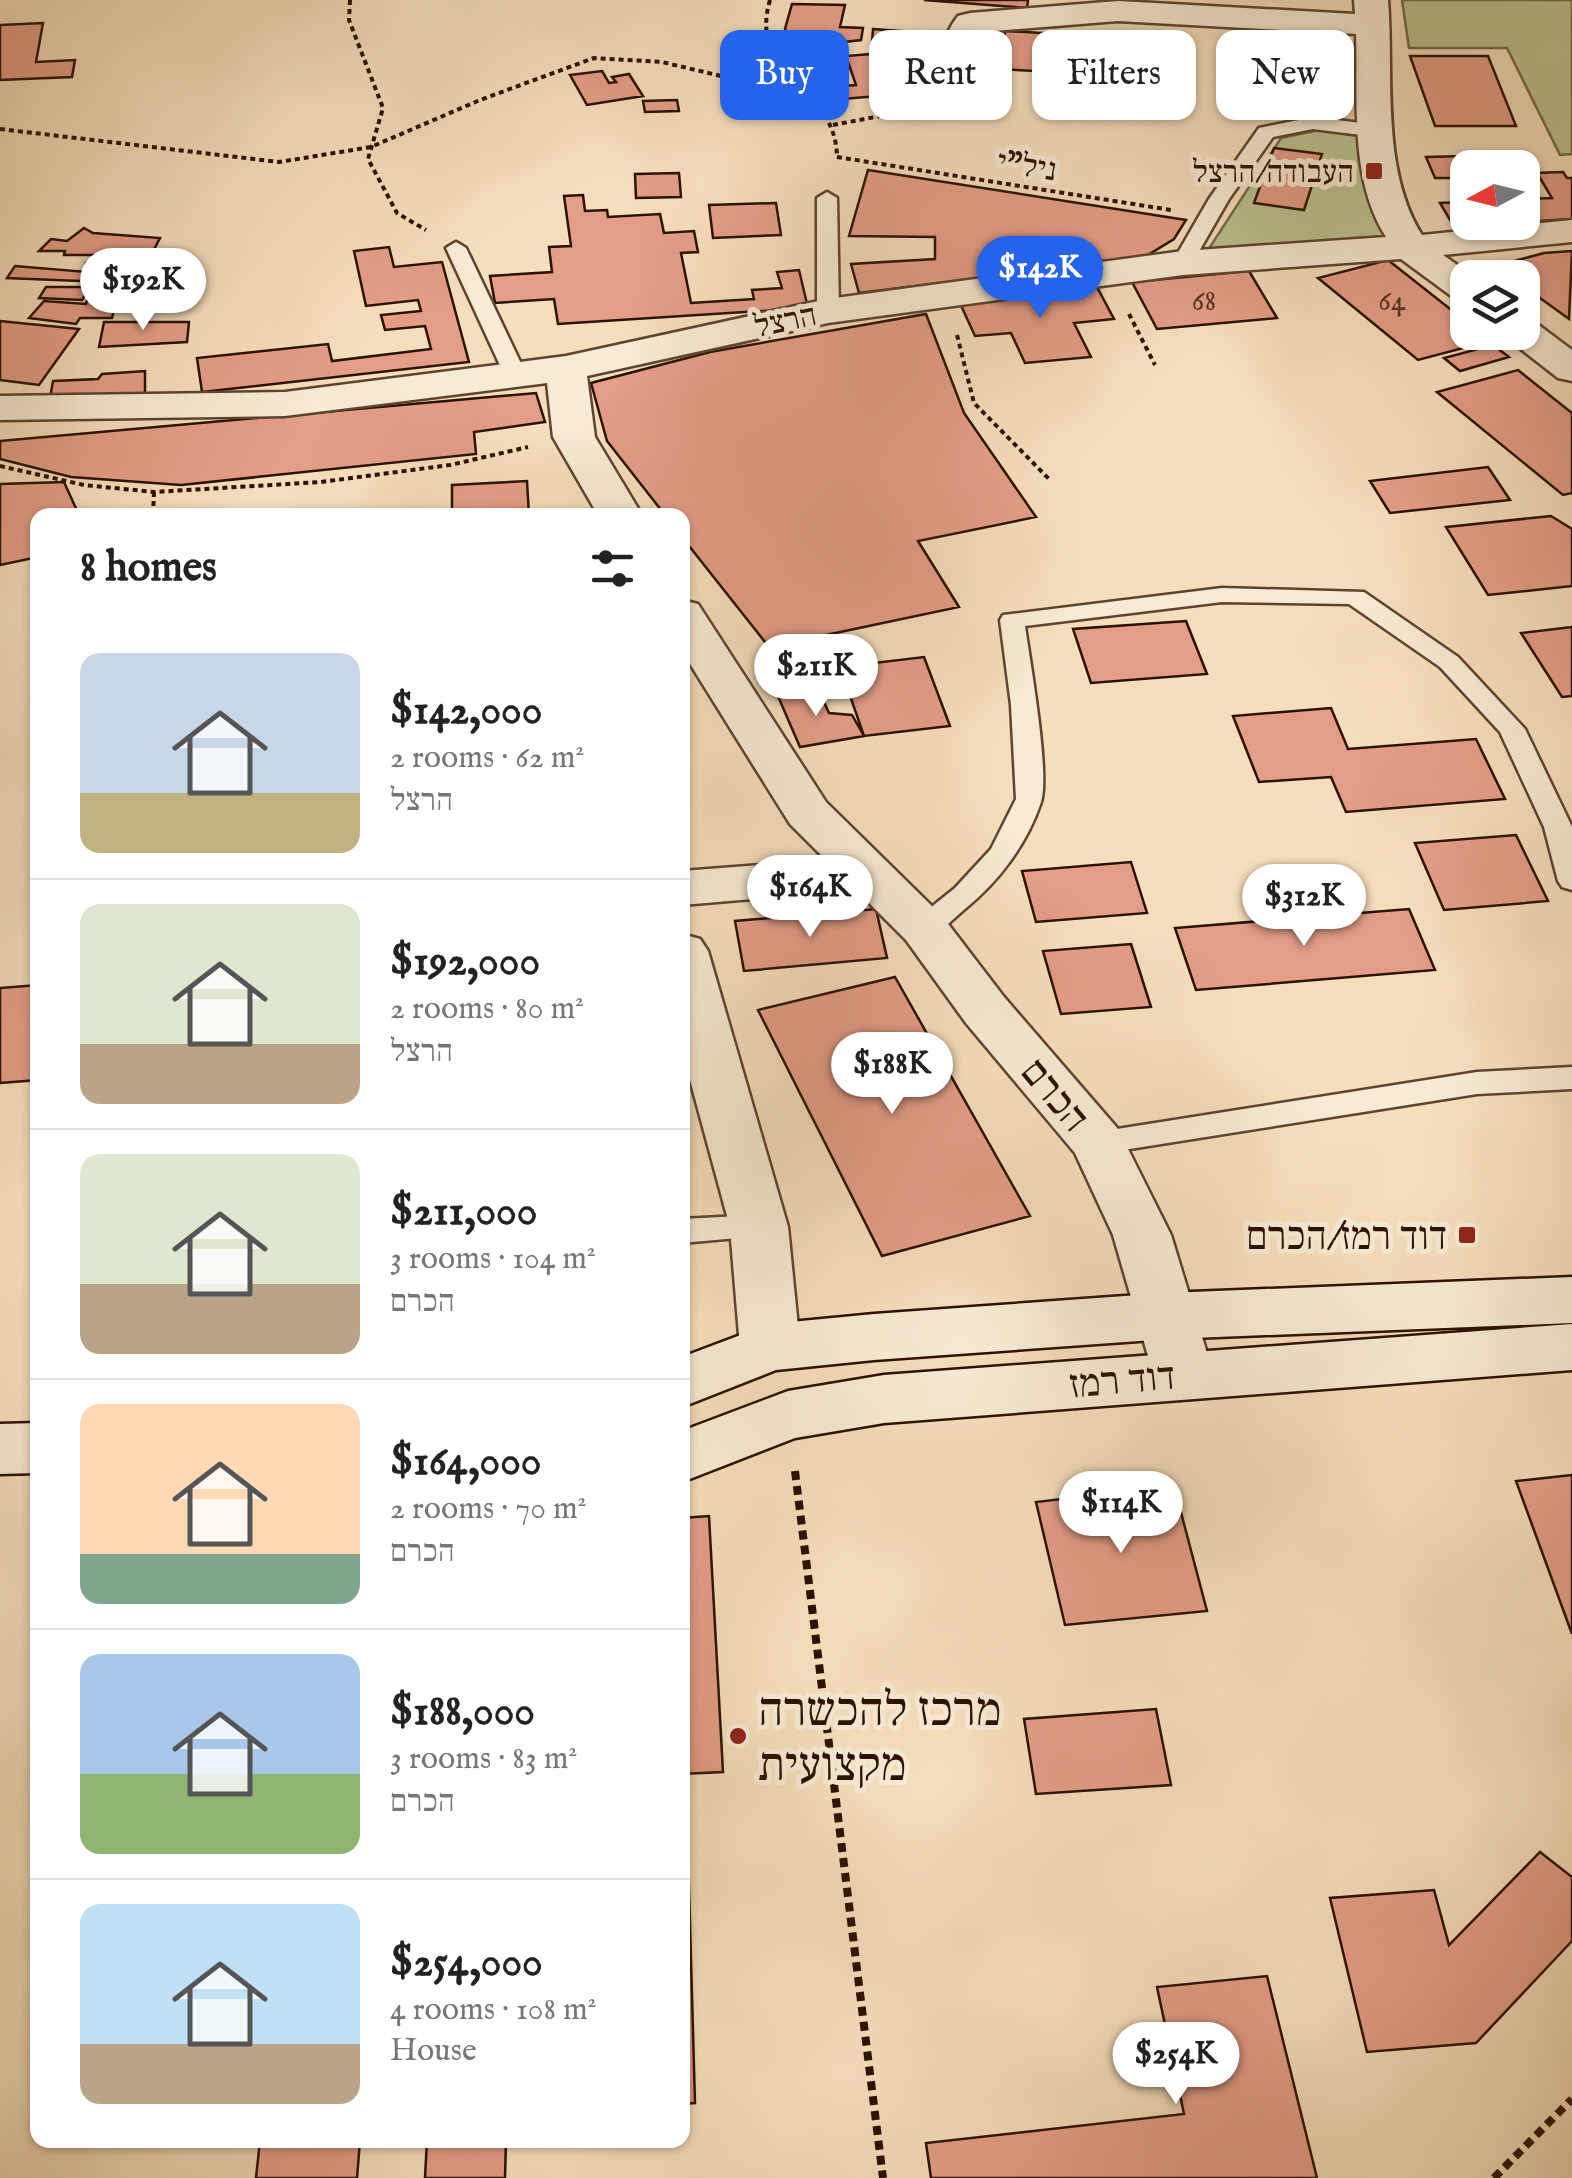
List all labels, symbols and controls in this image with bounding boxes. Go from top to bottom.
chip: Buy [720,30,849,120]
chip: Rent [869,30,1012,120]
chip: Filters [1032,30,1196,120]
chip: New [1216,30,1354,120]
street label: ניל"י [994,143,1059,192]
north arrow [1450,150,1540,240]
map controls [1450,150,1540,350]
place label: העבודה/הרצל [1192,153,1354,194]
marker: העבודה/הרצל [1363,160,1385,182]
pin: $142K [970,236,1110,321]
pin: $192K [73,248,213,333]
text: $142K [998,248,1082,289]
text: $192K [102,260,184,301]
button: layers [1450,260,1540,350]
house number: 68 [1192,283,1216,321]
house number: 64 [1378,283,1406,321]
street label: הרצל [750,296,821,349]
icon: filters [585,541,640,596]
text: 8 homes [80,542,217,595]
pin: $211K [746,634,886,719]
text: $211K [776,646,856,687]
text: $142,000 [390,685,542,738]
icon: home [160,693,280,813]
text: 2 rooms · 62 m² [390,738,584,779]
text: הרצל [390,781,453,822]
pin: $164K [740,855,880,940]
pin: $312K [1234,864,1374,949]
text: $164K [769,867,851,908]
text: $312K [1264,876,1344,917]
text: $192,000 [390,936,540,989]
icon: home [160,944,280,1064]
text: 2 rooms · 80 m² [390,989,584,1030]
text: הרצל [390,1032,453,1073]
pin: $188K [822,1032,962,1117]
text: $188K [853,1044,931,1085]
street label: הכרם [1008,1049,1099,1144]
text: $211,000 [390,1186,537,1239]
icon: home [160,1194,280,1314]
place label: דוד רמז/הכרם [1246,1213,1447,1264]
marker: דוד רמז/הכרם [1456,1224,1478,1246]
text: 3 rooms · 104 m² [390,1239,596,1280]
text: הכרם [390,1282,455,1323]
street label: דוד רמז [1067,1352,1178,1413]
text: $164,000 [390,1436,541,1489]
icon: home [160,1444,280,1564]
pin: $114K [1051,1471,1191,1556]
text: $114K [1081,1483,1161,1524]
text: 2 rooms · 70 m² [390,1489,587,1530]
text: הכרם [390,1532,455,1573]
place label: מרכז להכשרה מקצועית [758,1682,1002,1797]
text: $188,000 [390,1686,535,1739]
icon: home [160,1694,280,1814]
marker: מרכז להכשרה מקצועית [727,1725,749,1747]
text: 3 rooms · 83 m² [390,1739,577,1780]
text: הכרם [390,1782,455,1823]
text: $254,000 [390,1937,543,1990]
icon: home [160,1944,280,2064]
text: 4 rooms · 108 m² [390,1990,597,2031]
pin: $254K [1106,2022,1246,2107]
text: House [390,2031,477,2072]
text: $254K [1135,2034,1217,2075]

